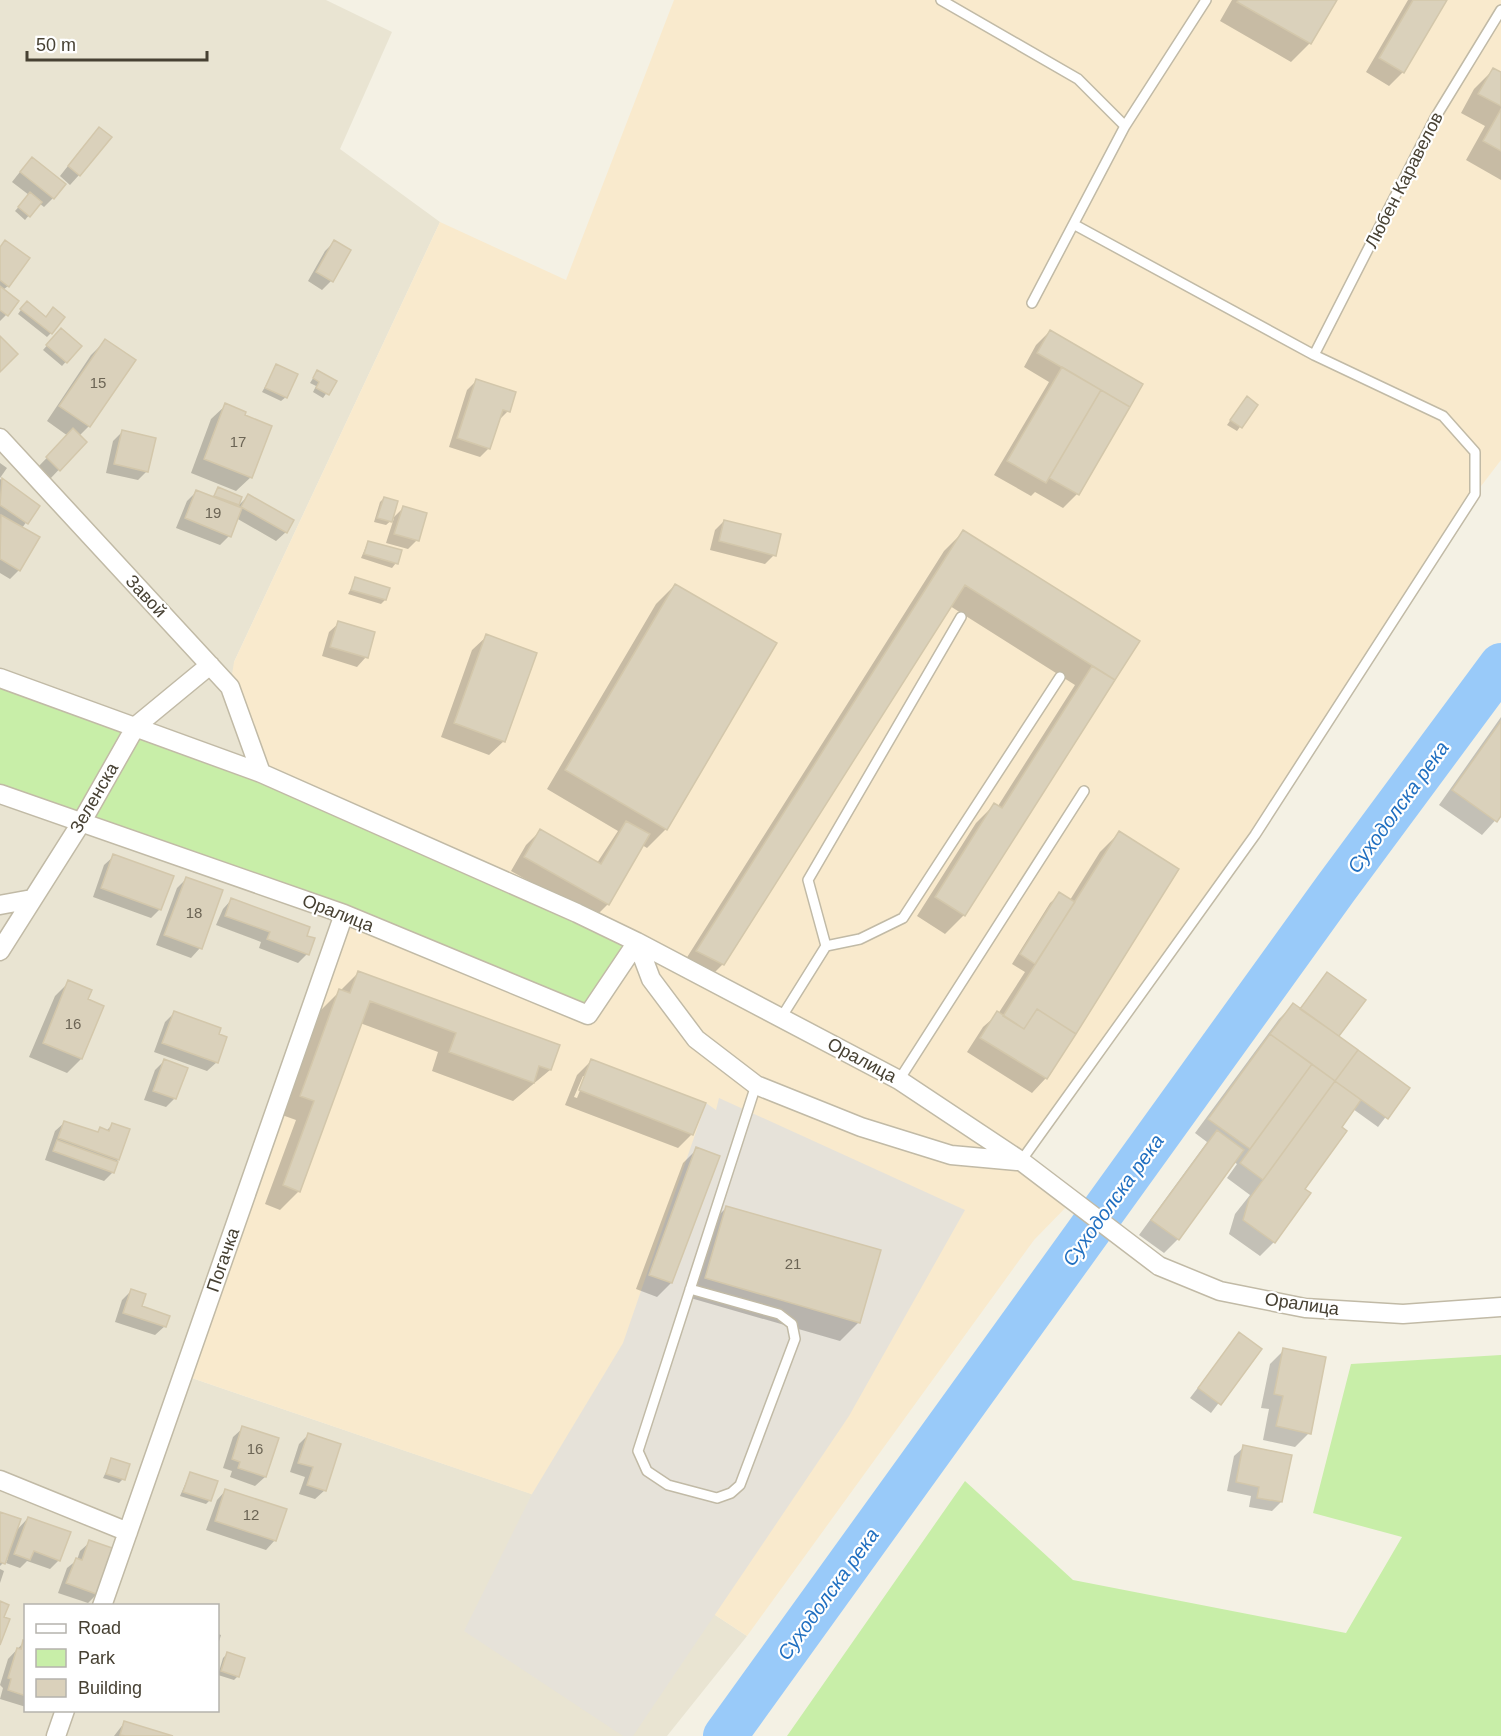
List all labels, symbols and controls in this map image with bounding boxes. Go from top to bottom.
scale bar [27,24,207,62]
text: 50 m [36,35,76,55]
street label: Любен Каравелов [1361,109,1447,251]
house number: 15 [90,374,106,391]
house number: 17 [230,433,246,450]
house number: 19 [205,504,221,521]
street label: Завой [122,571,170,621]
water label: Суходолска река [1343,737,1453,877]
street label: Зеленска [66,758,123,837]
street label: Оралица [299,890,377,936]
house number: 18 [186,904,202,921]
house number: 16 [65,1015,81,1032]
street label: Оралица [824,1034,901,1087]
water label: Суходолска река [1058,1130,1168,1270]
street label: Погачка [203,1224,244,1295]
house number: 21 [785,1255,801,1272]
street label: Оралица [1264,1289,1341,1319]
house number: 16 [247,1440,263,1457]
house number: 12 [243,1506,259,1523]
water label: Суходолска река [773,1524,883,1664]
legend [24,1604,219,1712]
text: Road [78,1618,121,1638]
text: Park [78,1648,116,1668]
text: Building [78,1678,142,1698]

